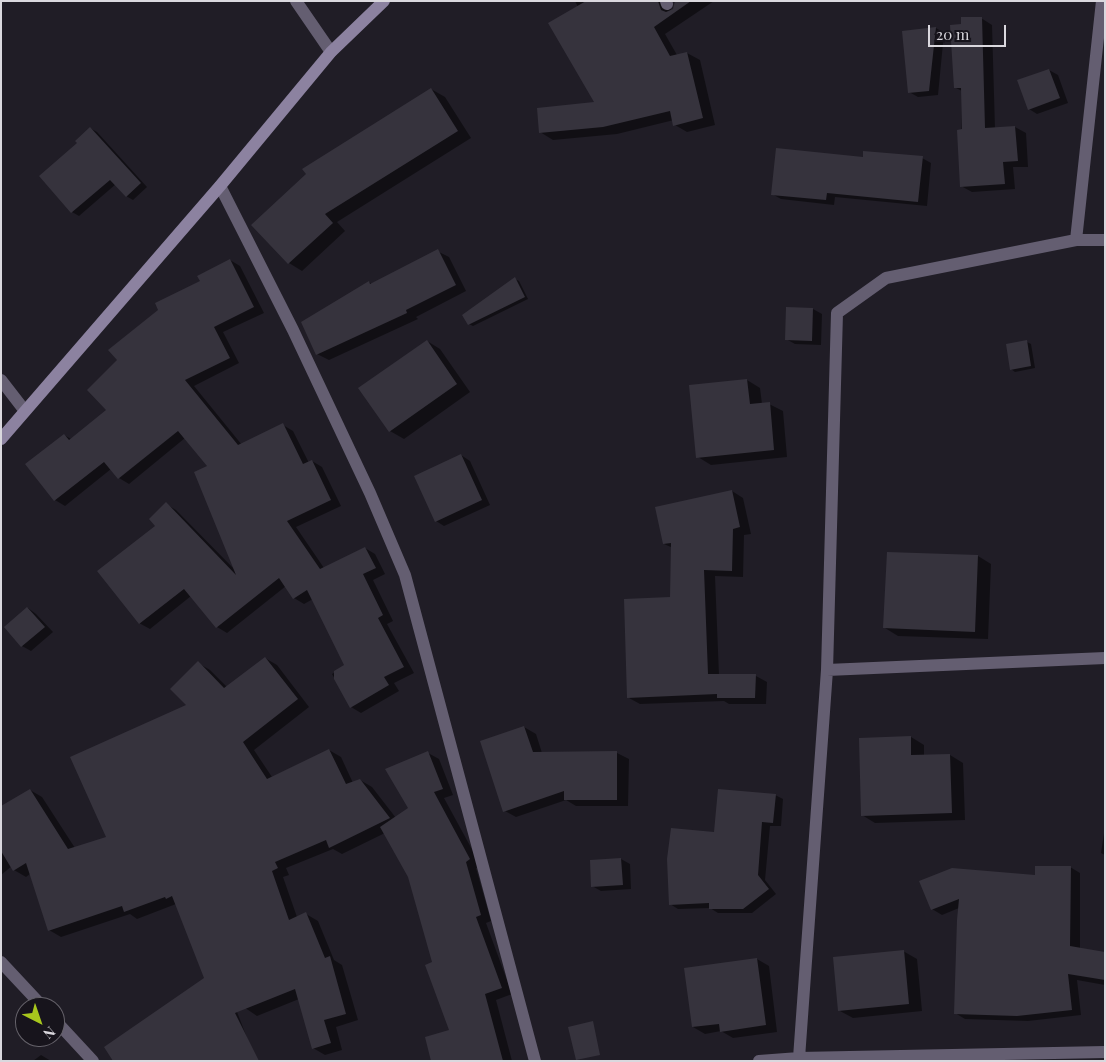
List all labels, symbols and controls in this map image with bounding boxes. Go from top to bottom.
scale bar [931,15,1008,47]
text: 20 m [936,24,969,44]
north arrow [15,997,65,1047]
text: N [39,1022,60,1043]

